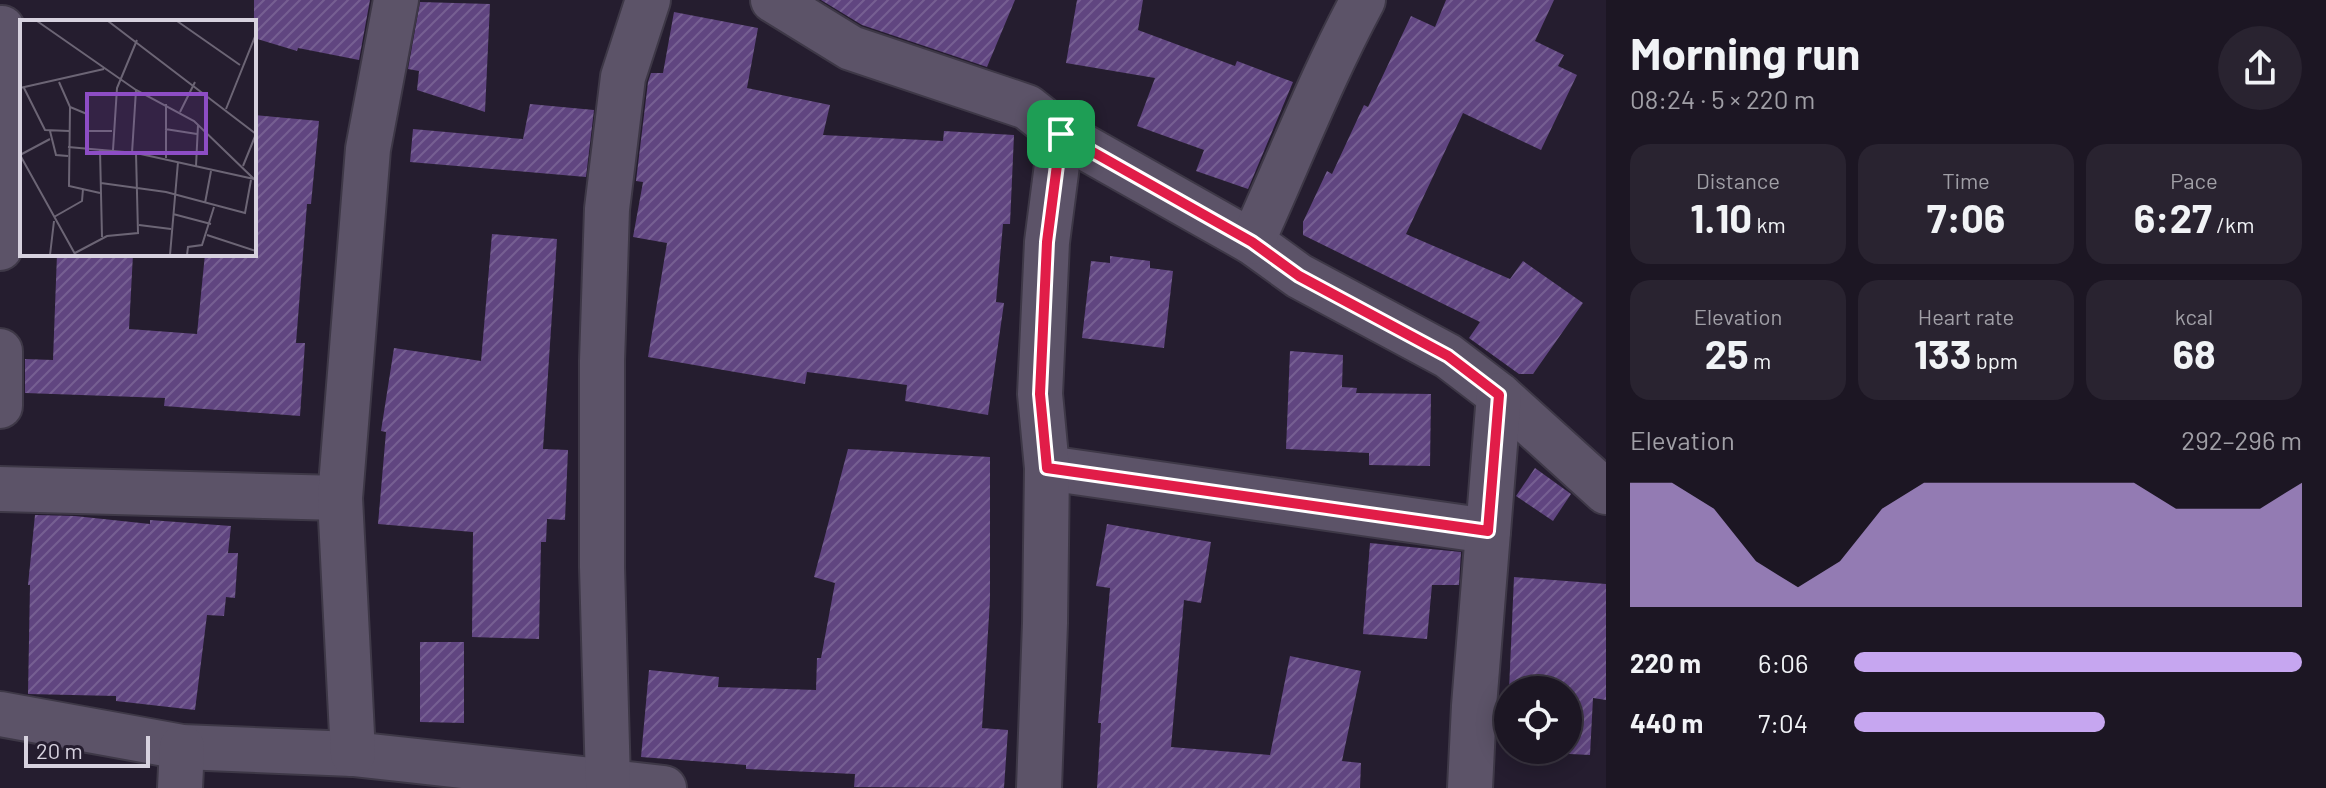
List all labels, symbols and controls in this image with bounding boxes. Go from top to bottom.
inset map [20,20,256,256]
text: Morning run [1630,26,1860,79]
button: share [2218,26,2302,110]
text: 08:24 · 5 × 220 m [1630,83,1815,114]
pin [1027,100,1095,168]
icon: arrive [1039,112,1083,156]
text: Distance [1696,167,1780,193]
text: Time [1942,167,1990,193]
text: Pace [2170,167,2218,193]
text: 1.10 [1690,193,1752,241]
text: 7:06 [1927,193,2005,241]
text: 6:27 [2134,193,2212,241]
text: km [1752,211,1786,237]
text: /km [2212,211,2254,237]
text: Elevation [1694,303,1782,329]
text: Heart rate [1918,303,2014,329]
text: kcal [2175,303,2213,329]
text: 25 [1705,329,1749,377]
text: 133 [1914,329,1971,377]
text: 68 [2172,329,2216,377]
text: m [1749,347,1771,373]
text: bpm [1971,347,2018,373]
text: Elevation [1630,424,1735,455]
text: 292–296 m [2181,424,2302,455]
text: 220 m [1630,647,1701,678]
text: 6:06 [1758,647,1808,678]
map controls [1494,676,1582,764]
button: locate [1494,676,1582,764]
text: 440 m [1630,707,1703,738]
text: 7:04 [1758,707,1808,738]
scale bar [24,732,150,768]
text: 20 m [36,737,83,763]

